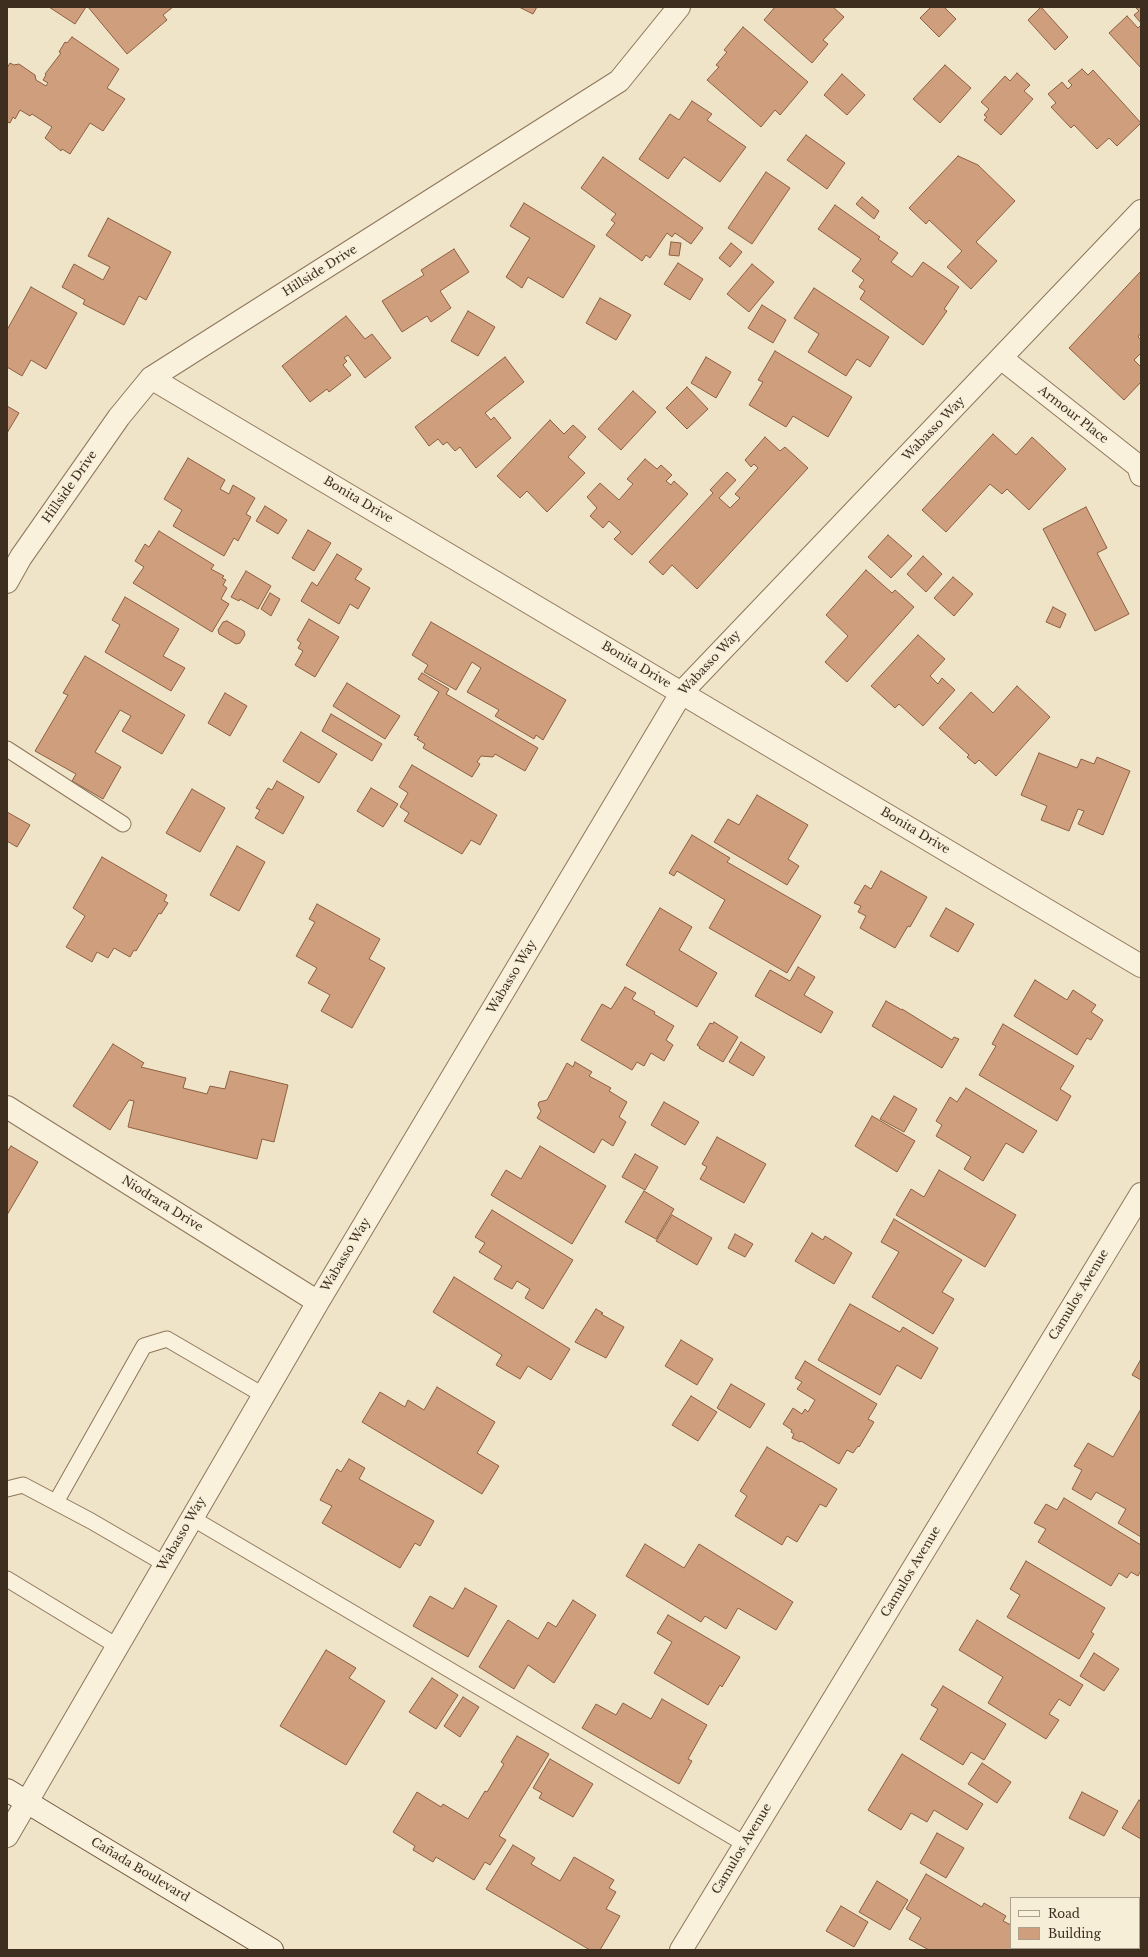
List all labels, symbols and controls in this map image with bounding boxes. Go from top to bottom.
street label: Hillside Drive [280,242,360,300]
street label: Armour Place [1035,383,1111,447]
street label: Wabasso Way [900,394,968,464]
street label: Hillside Drive [40,448,100,526]
street label: Bonita Drive [321,474,395,526]
street label: Wabasso Way [676,628,744,698]
street label: Bonita Drive [599,639,673,691]
street label: Bonita Drive [878,805,952,857]
street label: Wabasso Way [484,938,540,1016]
street label: Niodrara Drive [119,1173,205,1235]
street label: Wabasso Way [318,1216,374,1294]
street label: Camulos Avenue [1046,1247,1112,1343]
street label: Wabasso Way [155,1494,209,1574]
street label: Camulos Avenue [878,1524,944,1620]
street label: Camulos Avenue [709,1801,775,1897]
street label: Cañada Boulevard [88,1835,192,1905]
legend [1010,1897,1140,1949]
text: Road [1048,1906,1080,1921]
text: Building [1048,1926,1101,1941]

